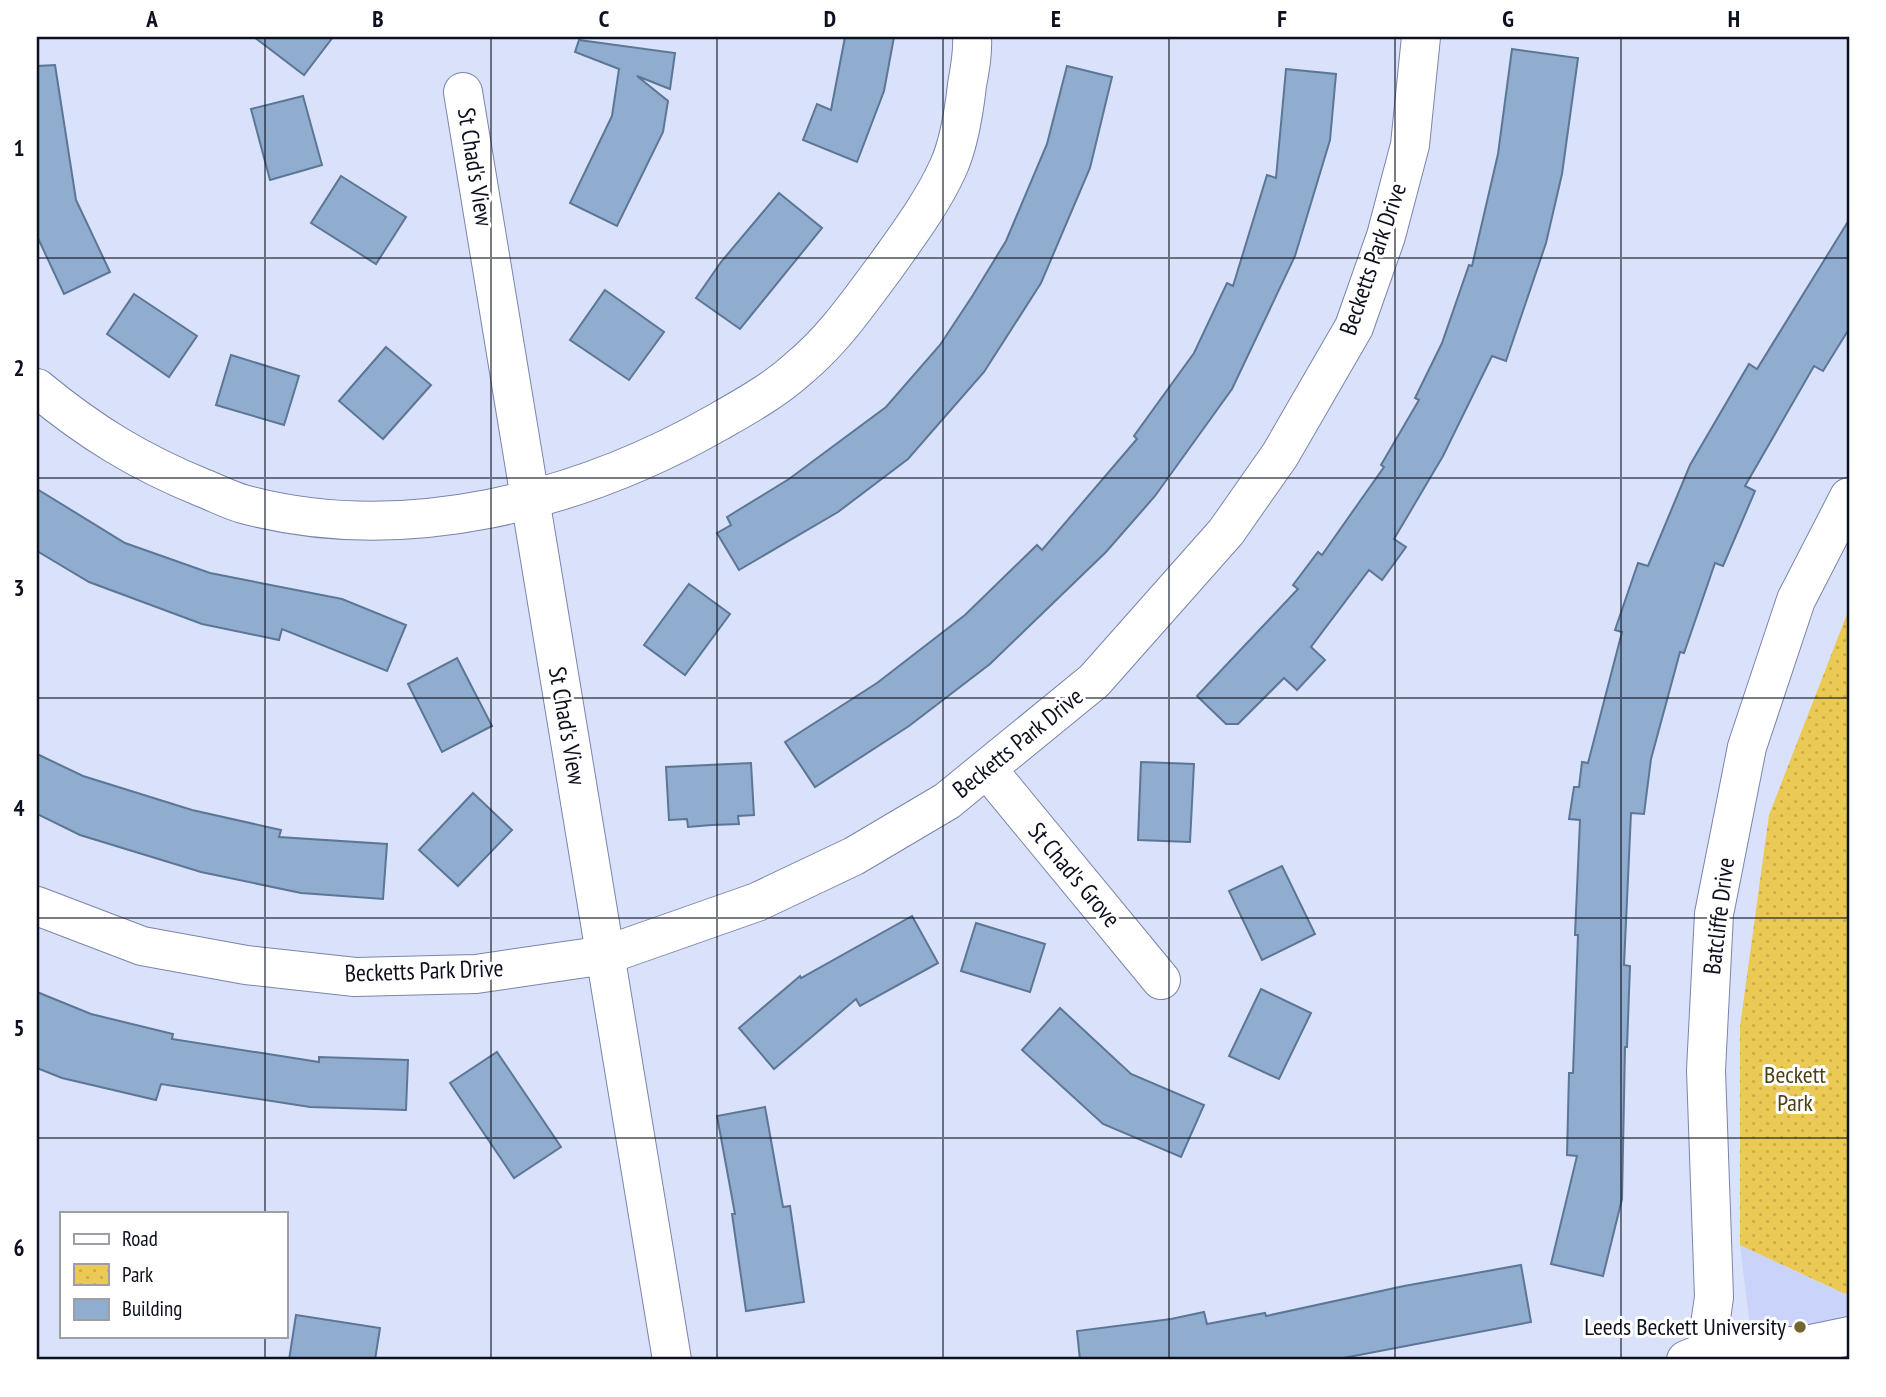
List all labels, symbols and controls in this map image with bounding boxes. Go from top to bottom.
text: A [145,4,158,33]
text: B [372,4,384,33]
text: C [599,4,610,33]
text: D [824,4,836,33]
text: E [1051,4,1061,33]
text: F [1277,4,1287,33]
text: G [1502,4,1514,33]
text: H [1728,4,1740,33]
street label: St Chad's View [451,106,500,229]
text: 1 [14,133,25,162]
street label: Becketts Park Drive [1332,179,1413,339]
text: 2 [14,353,25,382]
text: 3 [14,573,25,602]
street label: St Chad's View [542,664,593,788]
street label: Becketts Park Drive [946,681,1089,805]
text: 4 [14,793,25,822]
street label: St Chad's Grove [1022,816,1127,933]
street label: Batcliffe Drive [1696,856,1741,976]
street label: Becketts Park Drive [344,952,504,989]
text: 5 [14,1013,25,1042]
park label: Beckett Park [1764,1059,1826,1118]
legend [60,1212,287,1338]
text: Road [122,1225,158,1252]
text: 6 [14,1233,25,1262]
text: Park [122,1261,153,1288]
text: Building [122,1295,182,1322]
place label: Leeds Beckett University [1584,1311,1786,1342]
marker: Leeds Beckett University [1792,1319,1808,1335]

